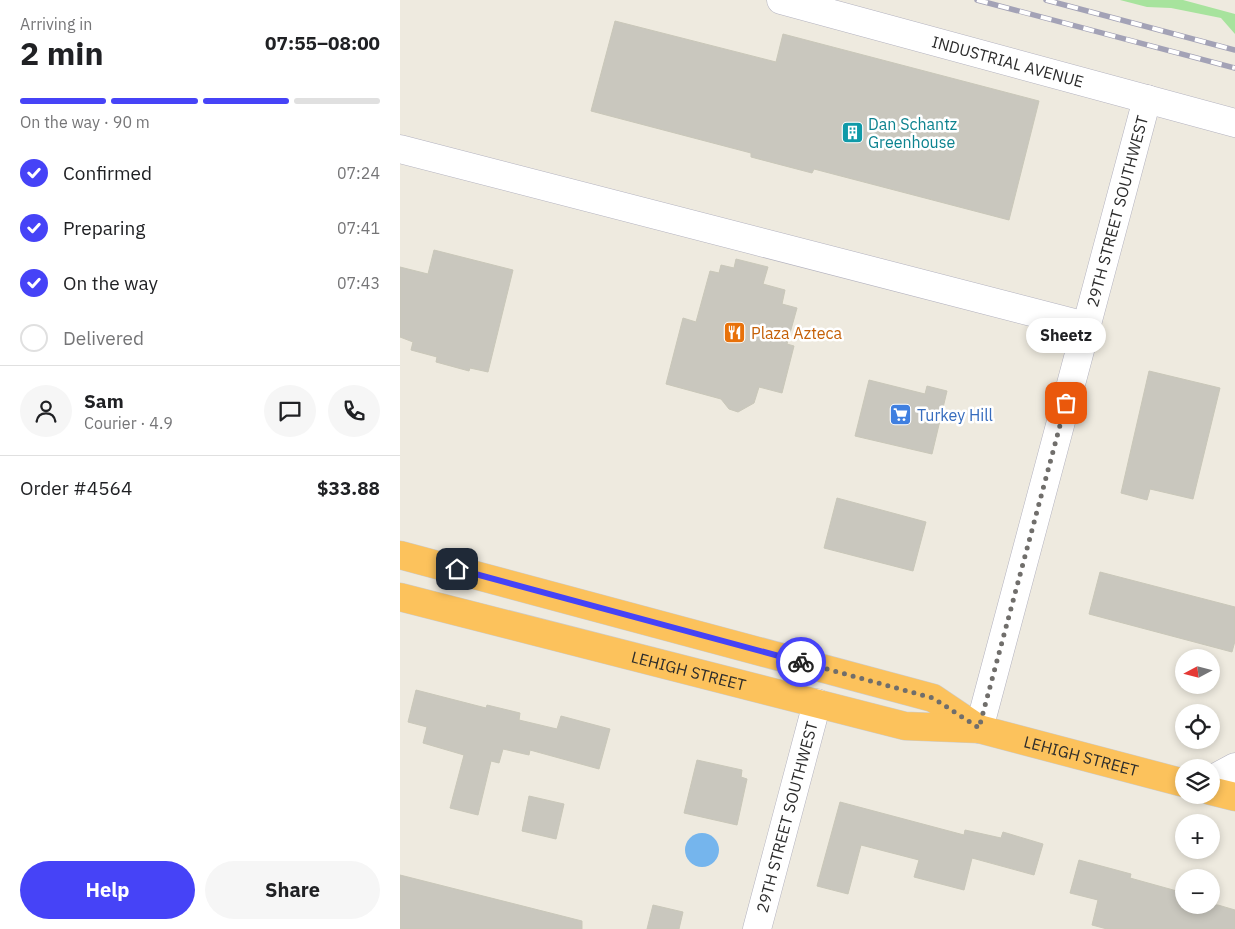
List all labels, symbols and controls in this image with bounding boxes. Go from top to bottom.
text: Arriving in [20,14,92,34]
text: 07:55–08:00 [265,31,380,55]
street label: INDUSTRIAL AVENUE [930,31,1086,92]
text: 2 min [20,32,104,74]
text: On the way · 90 m [20,112,150,132]
street label: 29TH STREET SOUTHWEST [1082,113,1152,309]
place label: Dan Schantz Greenhouse [868,114,957,152]
building icon: Dan Schantz Greenhouse [840,121,864,145]
icon: check [20,159,48,187]
text: Confirmed [63,161,152,185]
text: 07:24 [337,163,380,183]
icon: check [20,214,48,242]
text: Preparing [63,216,145,240]
text: 07:41 [337,218,380,238]
icon: check [20,269,48,297]
text: On the way [63,271,158,295]
text: 07:43 [337,273,380,293]
callout: Sheetz [1026,318,1106,353]
restaurant icon: Plaza Azteca [723,321,747,345]
place label: Plaza Azteca [751,323,843,343]
text: Sheetz [1040,325,1092,345]
text: Delivered [63,326,144,350]
pin [1045,382,1087,424]
button: person [20,385,72,437]
button: chat [264,385,316,437]
button: phone [328,385,380,437]
text: Sam [84,389,124,413]
icon: bag [1052,389,1080,417]
supermarket icon: Turkey Hill [889,403,913,427]
place label: Turkey Hill [917,405,993,425]
text: Courier · 4.9 [84,413,173,433]
text: Order #4564 [20,476,132,500]
text: $33.88 [317,476,380,500]
pin [436,548,478,590]
icon: home [443,555,471,583]
courier [776,637,826,687]
street label: LEHIGH STREET [629,647,748,695]
icon: bike [787,648,815,676]
north arrow [1175,649,1220,694]
map controls [1175,649,1220,914]
button: locate [1175,704,1220,749]
street label: 29TH STREET SOUTHWEST [752,719,822,915]
street label: LEHIGH STREET [1022,731,1141,781]
button: layers [1175,759,1220,804]
button: + [1175,814,1220,859]
button: Help [20,861,195,919]
button: Share [205,861,380,919]
button: − [1175,869,1220,914]

